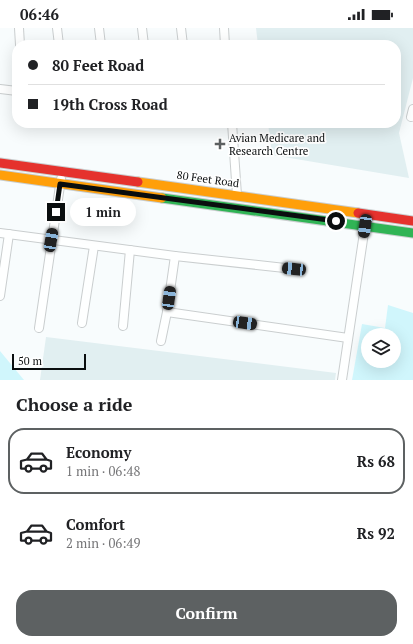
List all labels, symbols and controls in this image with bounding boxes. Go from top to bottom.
text: 06:46 [20,4,59,24]
text: 80 Feet Road [52,55,144,75]
text: 19th Cross Road [52,94,168,114]
place label: Avian Medicare and Research Centre [229,131,325,158]
marker: Avian Medicare and Research Centre [214,138,226,150]
street label: 80 Feet Road [176,168,240,190]
callout: 1 min [70,198,136,226]
route end [47,203,65,221]
text: 1 min [85,203,121,221]
route start [327,212,345,230]
car [357,213,373,239]
car [43,227,59,253]
car [281,262,307,276]
car [161,285,177,311]
car [232,315,258,331]
map controls [361,328,401,368]
button: layers [361,328,401,368]
scale bar [12,352,86,371]
text: 50 m [18,354,42,368]
text: Choose a ride [16,392,132,416]
text: Economy [66,442,131,462]
icon: car [18,443,54,479]
text: Rs 68 [357,451,395,471]
text: 1 min · 06:48 [66,462,140,480]
text: Comfort [66,514,125,534]
icon: car [18,515,54,551]
text: Rs 92 [357,523,395,543]
text: 2 min · 06:49 [66,534,140,552]
button: Confirm [16,590,397,636]

